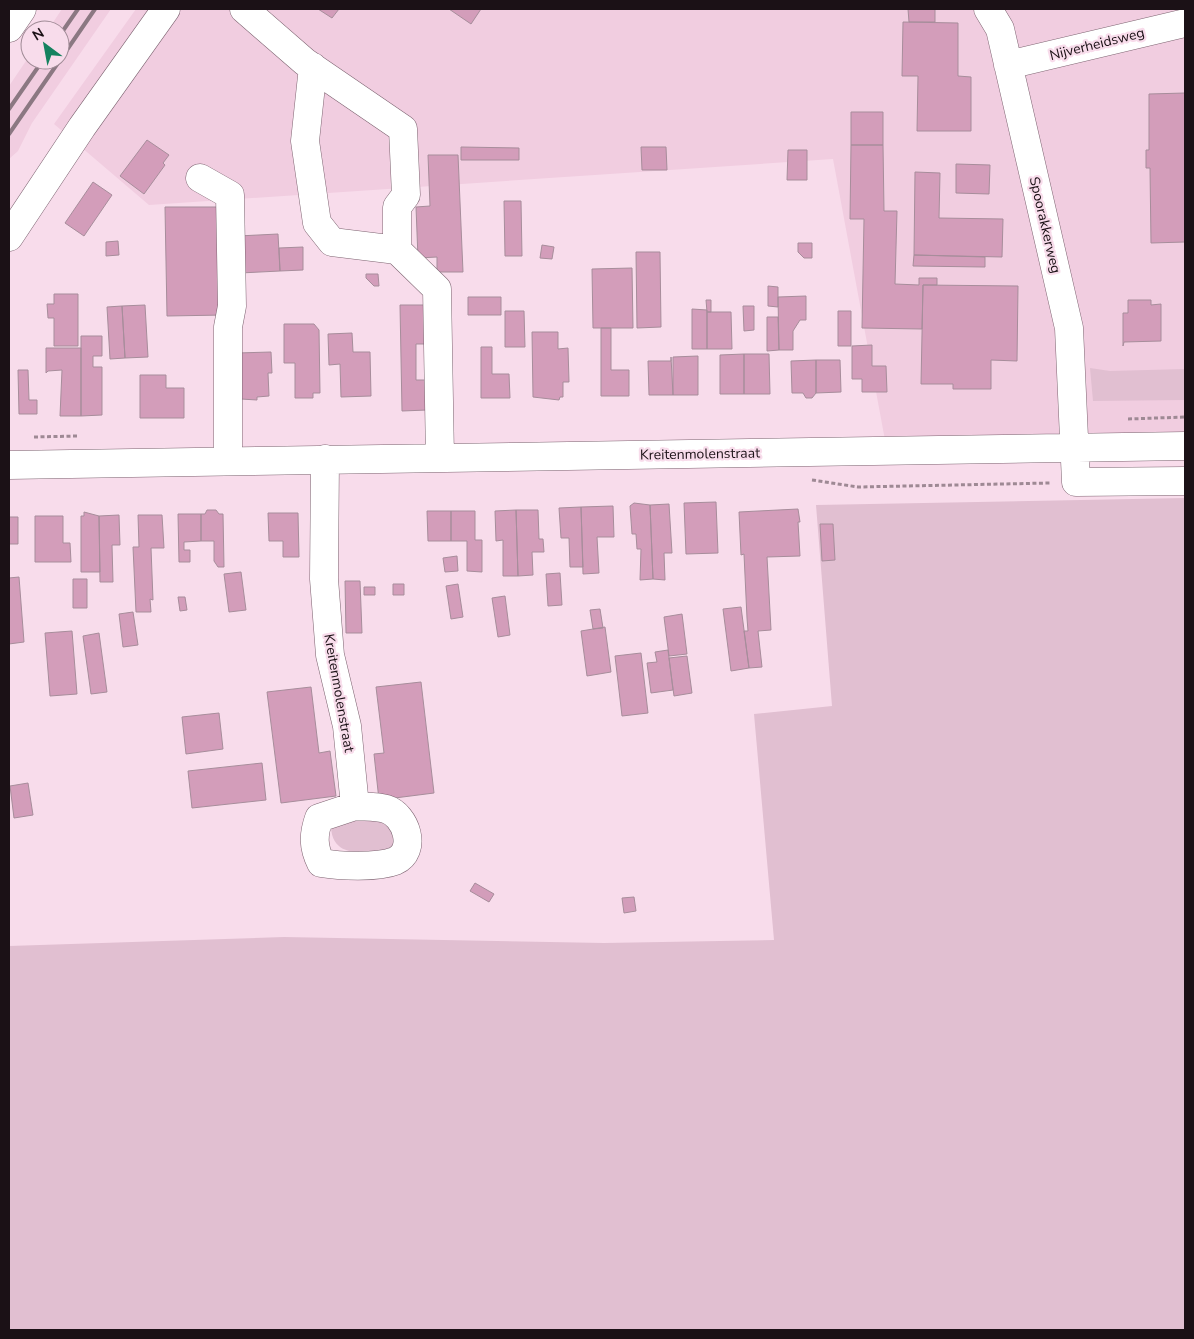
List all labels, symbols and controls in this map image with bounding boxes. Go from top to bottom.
north arrow [20,20,70,70]
street label: Nijverheidsweg [1048,23,1146,65]
text: N [29,24,48,45]
street label: Spoorakkerweg [1025,175,1065,275]
street label: Kreitenmolenstraat [640,443,760,465]
street label: Kreitenmolenstraat [319,632,359,754]

